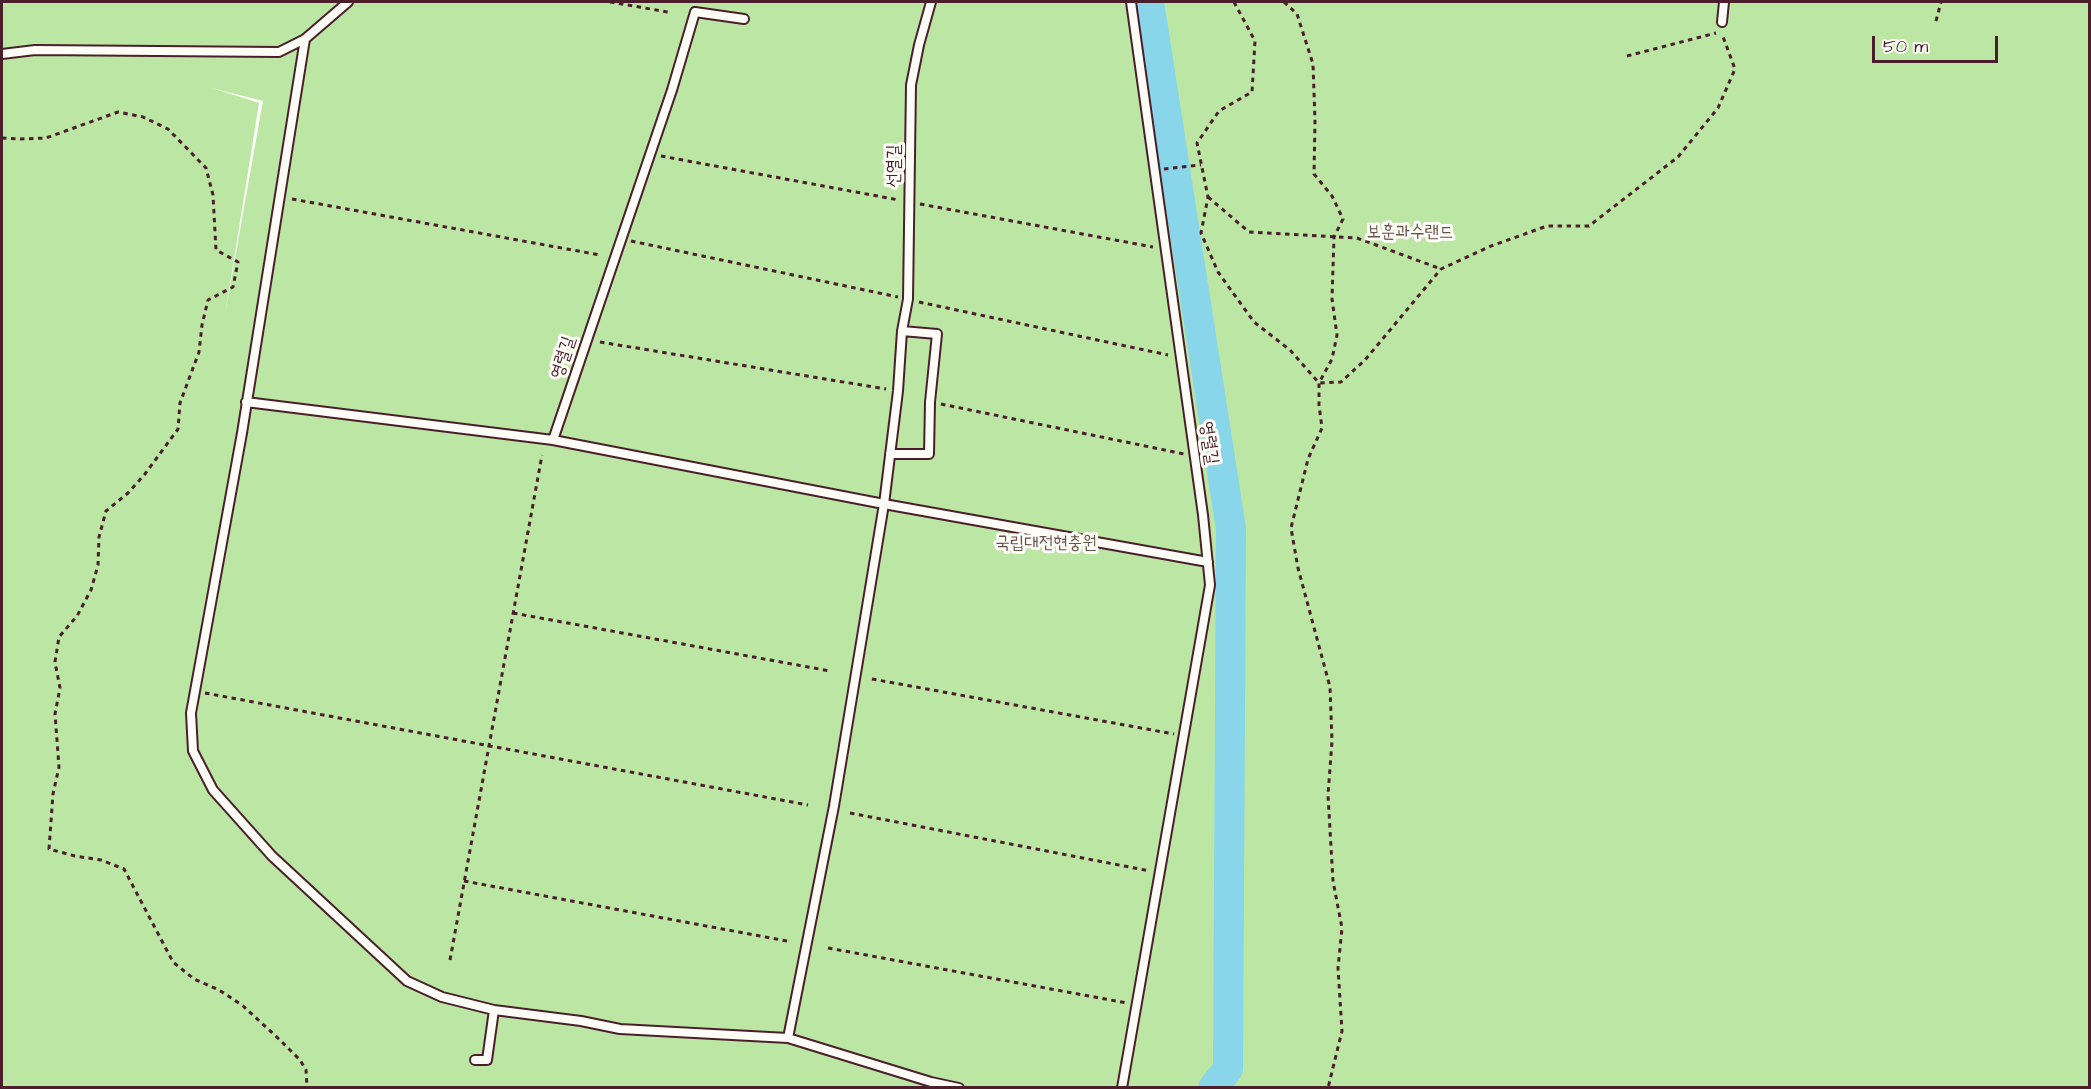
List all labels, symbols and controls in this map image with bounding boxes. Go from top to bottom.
scale bar [1875,24,2001,62]
text: 50 m [1883,34,1928,59]
street label: 선열길 [884,144,906,188]
park label: 보훈과수랜드 [1367,222,1453,244]
street label: 영렬길 [547,334,581,382]
street label: 영렬길 [1194,420,1222,466]
park label: 국립대전현충원 [995,533,1097,555]

